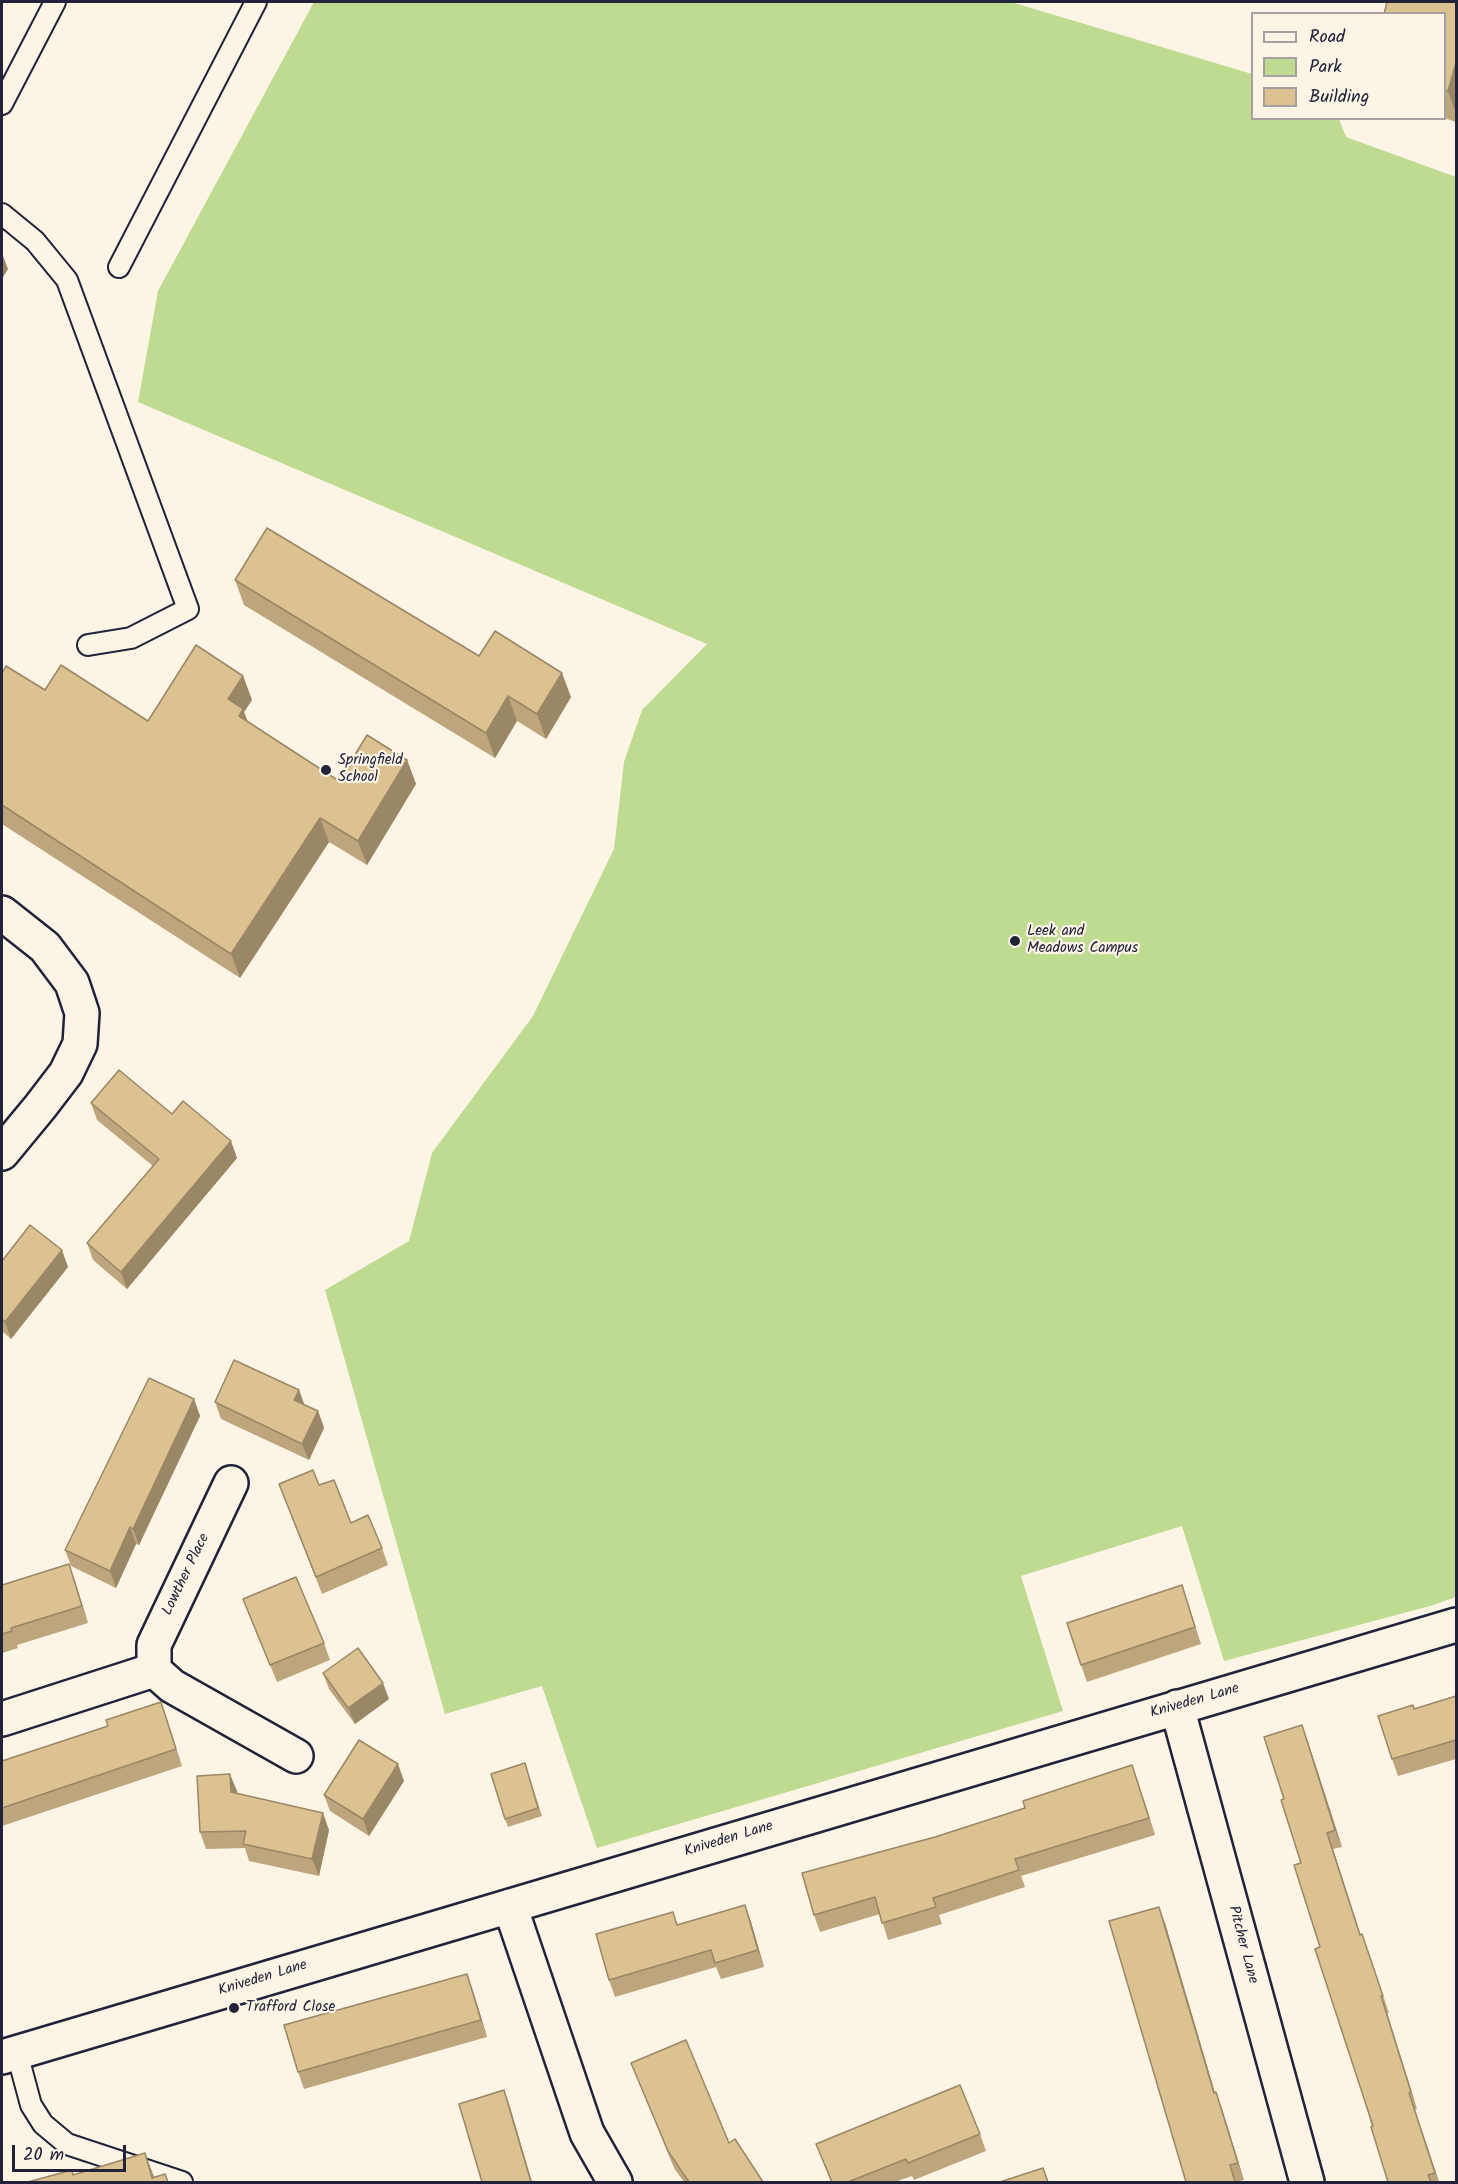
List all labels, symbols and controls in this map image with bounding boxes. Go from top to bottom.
legend [1251,12,1446,120]
text: Road [1309,23,1345,52]
text: Park [1309,53,1342,82]
text: Building [1309,83,1369,112]
place label: Springfield School [338,752,403,787]
marker: Springfield School [319,763,333,777]
place label: Leek and Meadows Campus [1027,923,1138,958]
marker: Leek and Meadows Campus [1008,934,1022,948]
street label: Lowther Place [159,1531,215,1619]
street label: Kniveden Lane [1148,1681,1242,1723]
street label: Kniveden Lane [683,1818,775,1862]
street label: Pitcher Lane [1223,1904,1261,1986]
street label: Kniveden Lane [217,1957,309,2001]
place label: Trafford Close [246,1999,335,2017]
marker: Trafford Close [227,2001,241,2015]
scale bar [15,2133,129,2171]
text: 20 m [23,2141,64,2170]

